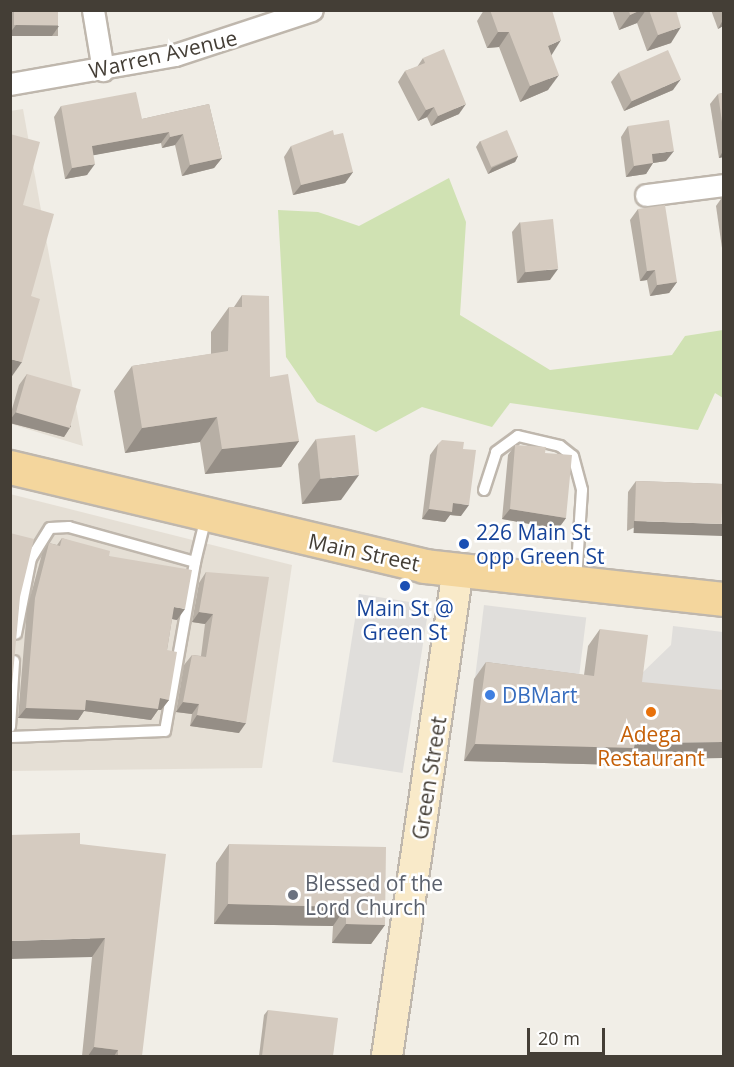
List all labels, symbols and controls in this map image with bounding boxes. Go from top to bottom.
street label: Warren Avenue [86,25,240,83]
place label: 226 Main St opp Green St [476,519,605,569]
street label: Main Street [306,528,422,576]
marker: 226 Main St opp Green St [457,537,471,551]
marker: Main St @ Green St [398,579,412,593]
place label: Main St @ Green St [356,595,454,645]
place label: DBMart [502,682,577,708]
marker: DBMart [483,688,497,702]
marker: Adega Restaurant [644,705,658,719]
street label: Green Street [407,715,451,841]
place label: Adega Restaurant [597,721,705,771]
place label: Blessed of the Lord Church [305,870,443,920]
marker: Blessed of the Lord Church [286,888,300,902]
scale bar [530,1016,608,1054]
text: 20 m [538,1026,580,1050]

